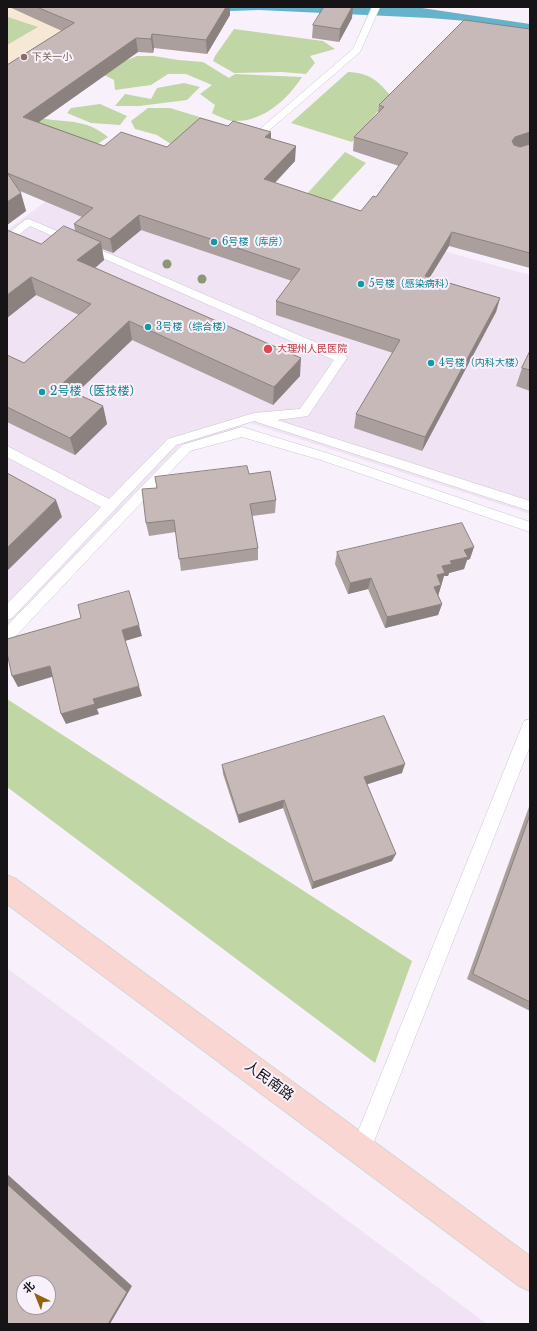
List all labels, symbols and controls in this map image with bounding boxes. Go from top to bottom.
place label: 下关一小 [32,51,72,63]
marker: 下关一小 [19,52,29,62]
place label: 6号楼（库房） [222,236,288,248]
marker: 6号楼（库房） [209,237,219,247]
place label: 5号楼（感染病科） [369,278,455,290]
marker: 5号楼（感染病科） [356,279,366,289]
place label: 3号楼（综合楼） [156,321,232,333]
marker: 3号楼（综合楼） [143,322,153,332]
marker: 大理州人民医院 [262,343,274,355]
place label: 大理州人民医院 [277,343,347,355]
place label: 4号楼（内科大楼） [439,357,525,369]
marker: 4号楼（内科大楼） [426,358,436,368]
place label: 2号楼（医技楼） [50,385,141,399]
marker: 2号楼（医技楼） [37,387,47,397]
street label: 人民南路 [241,1058,297,1104]
north arrow [16,1275,56,1315]
text: 北 [20,1278,37,1296]

